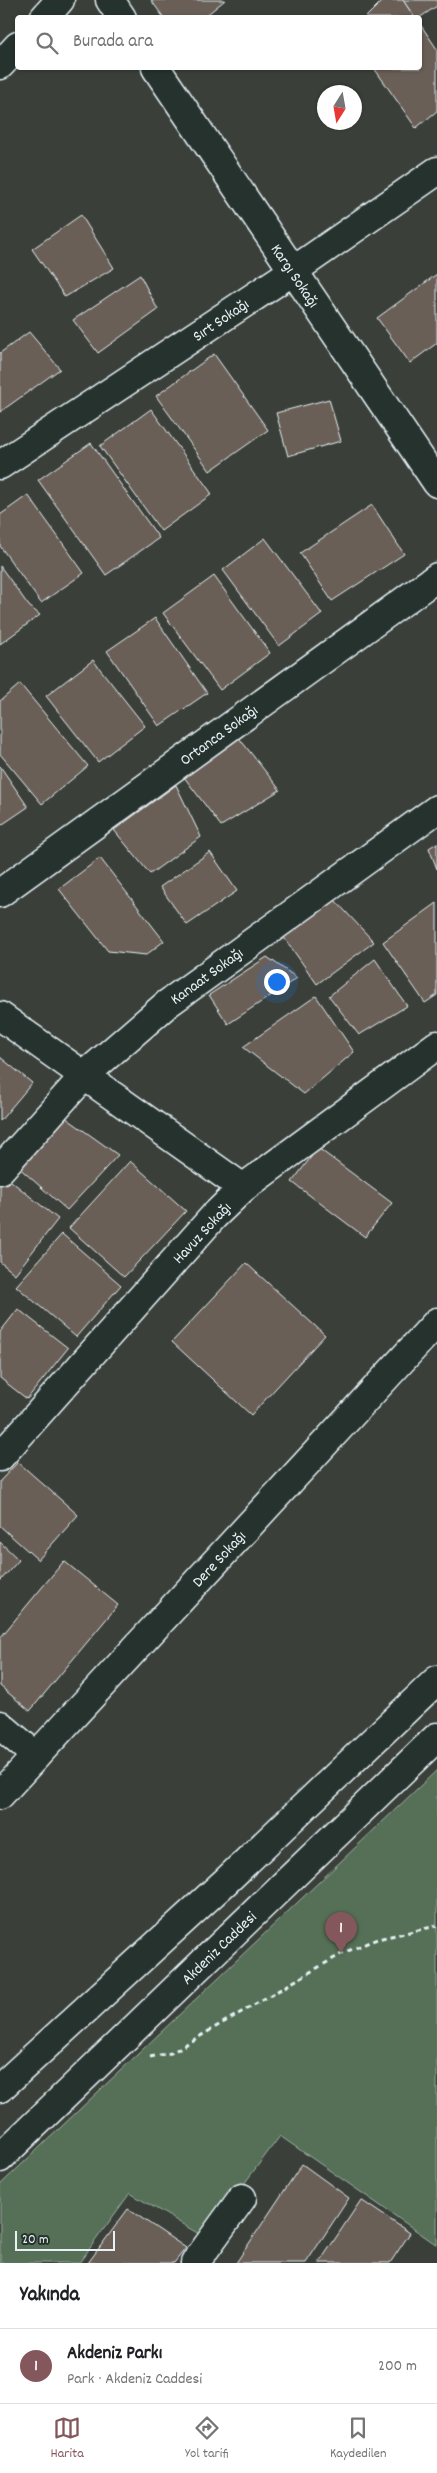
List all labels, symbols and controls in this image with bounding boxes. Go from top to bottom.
search box [15,15,422,70]
icon: search [33,29,61,57]
text: Burada ara [73,29,153,56]
north arrow [317,85,362,130]
street label: Kargı Sokağı [264,240,324,313]
street label: Sırt Sokağı [189,294,254,348]
street label: Ortanca Sokağı [176,700,263,772]
street label: Kanaat Sokağı [166,943,249,1011]
your location [264,969,290,995]
street label: Havuz Sokağı [168,1198,238,1270]
street label: Dere Sokağı [187,1526,252,1593]
street label: Akdeniz Caddesi [177,1907,263,1991]
pin: 1 [325,1912,357,1953]
scale bar [15,2228,115,2251]
text: 20 m [22,2230,49,2250]
text: Yakında [20,2281,79,2311]
text: Akdeniz Parkı [67,2341,162,2368]
text: 1 [34,2355,38,2378]
text: 200 m [378,2355,417,2378]
text: Park · Akdeniz Caddesi [67,2368,202,2391]
tab: Harita [51,2414,84,2464]
tab: Yol tarifi [185,2414,229,2464]
tab: Kaydedilen [330,2414,386,2464]

